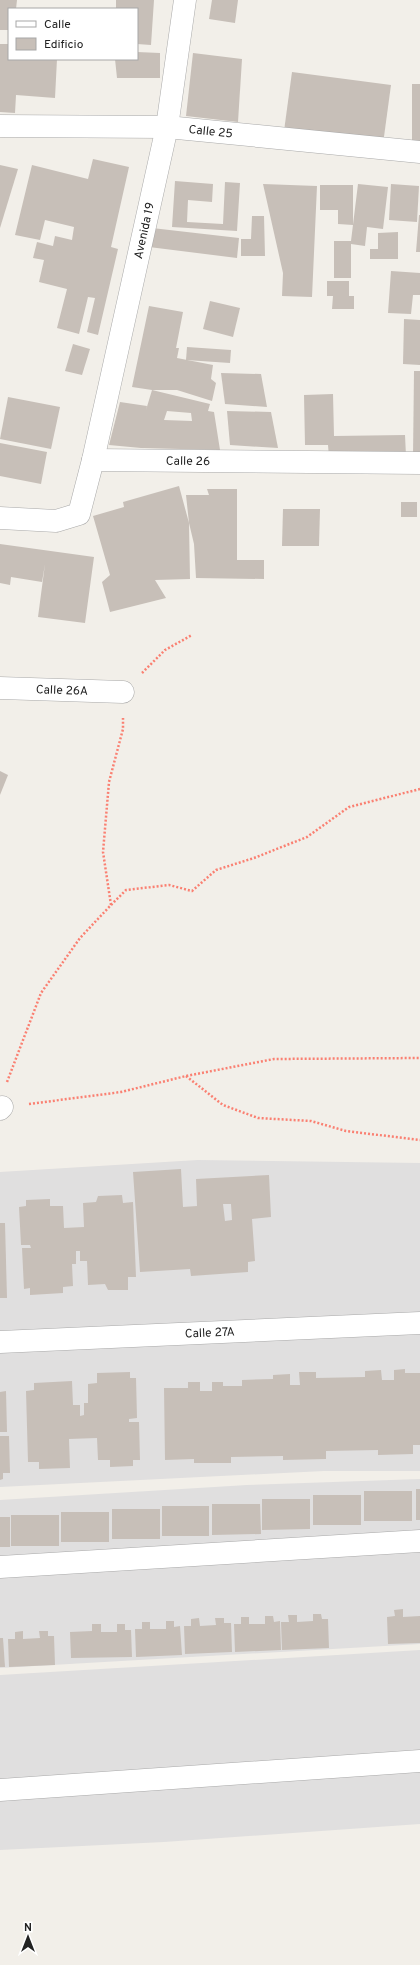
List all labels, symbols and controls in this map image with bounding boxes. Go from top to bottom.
legend [8,8,138,60]
text: Calle [44,17,71,33]
text: Edificio [44,37,84,53]
street label: Calle 25 [188,122,234,142]
street label: Avenida 19 [131,201,159,261]
street label: Calle 26 [166,454,210,470]
street label: Calle 26A [36,682,88,700]
street label: Calle 27A [185,1324,235,1343]
north arrow [8,1917,48,1957]
text: N [24,1921,32,1935]

